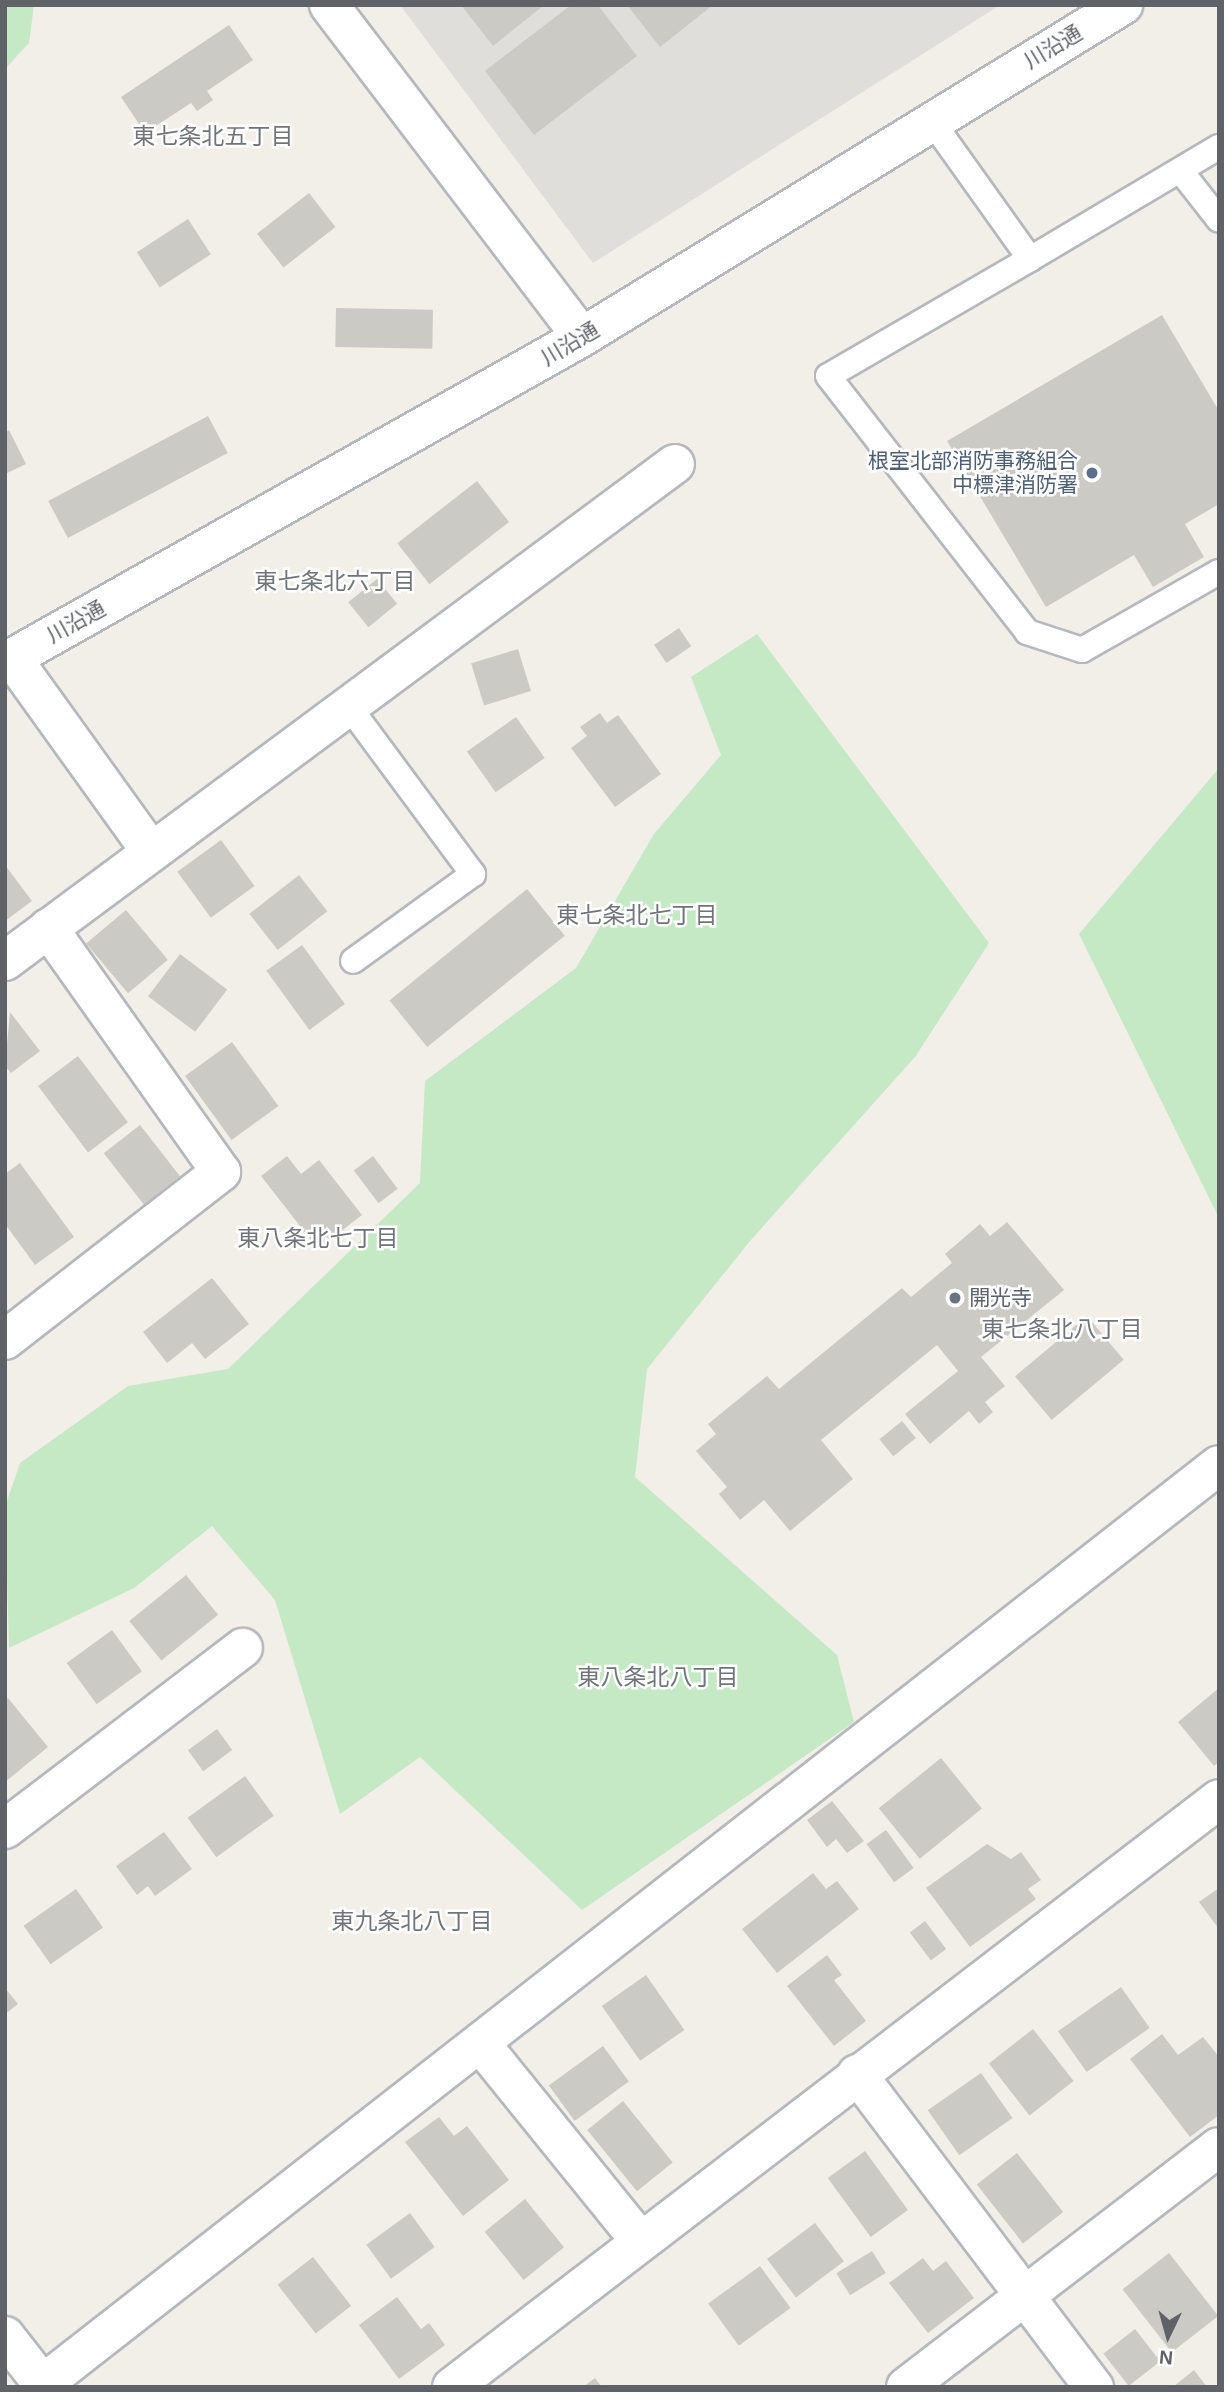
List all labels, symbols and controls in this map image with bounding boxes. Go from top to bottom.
street label: 川沿通 [1020,20,1086,74]
district label: 東七条北五丁目 [133,122,293,150]
street label: 川沿通 [537,317,603,371]
place label: 根室北部消防事務組合 中標津消防署 [868,448,1078,498]
marker: 根室北部消防事務組合 中標津消防署 [1084,465,1100,481]
district label: 東七条北六丁目 [255,567,415,595]
street label: 川沿通 [42,596,110,648]
district label: 東七条北七丁目 [557,901,717,929]
district label: 東八条北七丁目 [238,1224,398,1252]
place label: 開光寺 [969,1285,1032,1311]
marker: 開光寺 [947,1290,963,1306]
district label: 東七条北八丁目 [982,1315,1142,1343]
district label: 東八条北八丁目 [578,1663,738,1691]
district label: 東九条北八丁目 [332,1907,492,1935]
north arrow [1133,2301,1203,2371]
text: N [1158,2346,1174,2368]

